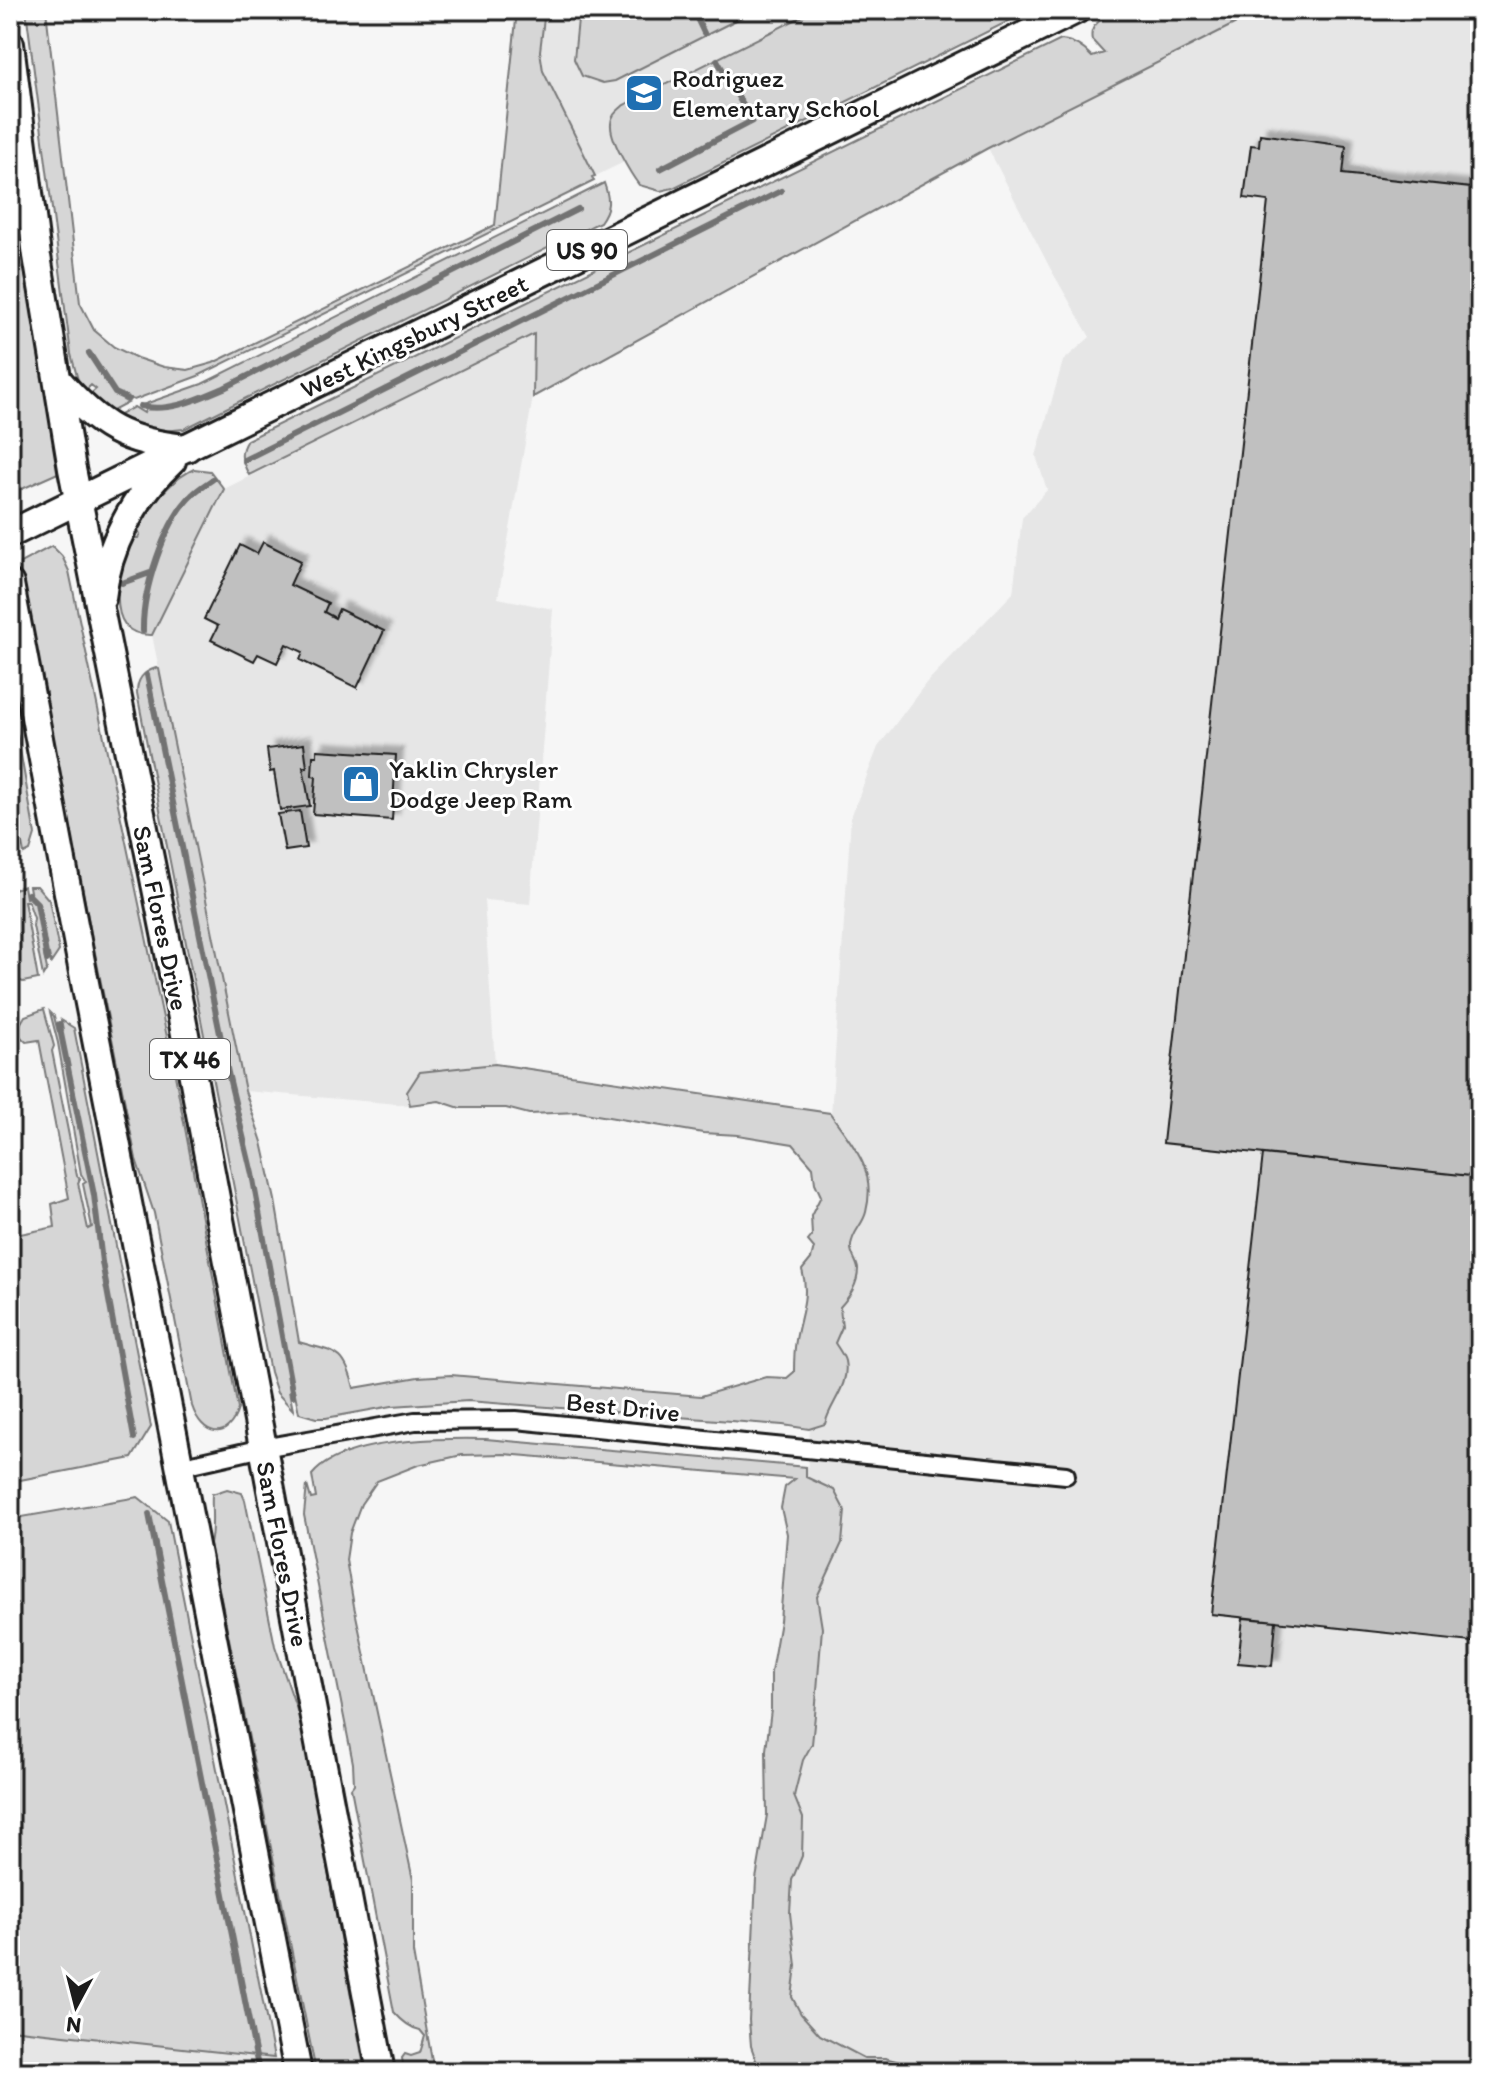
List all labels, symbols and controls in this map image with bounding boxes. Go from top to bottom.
place label: Rodriguez Elementary School [672,62,879,124]
school or university icon: Rodriguez Elementary School [623,72,665,114]
road number: US 90 [547,230,627,270]
street label: West Kingsbury Street [295,267,533,405]
place label: Yaklin Chrysler Dodge Jeep Ram [389,753,573,815]
shop icon: Yaklin Chrysler Dodge Jeep Ram [340,763,382,805]
street label: Sam Flores Drive [126,823,196,1013]
road number: TX 46 [150,1039,230,1079]
street label: Best Drive [564,1385,682,1429]
street label: Sam Flores Drive [249,1459,317,1649]
north arrow [36,1966,116,2046]
text: N [65,2011,83,2040]

